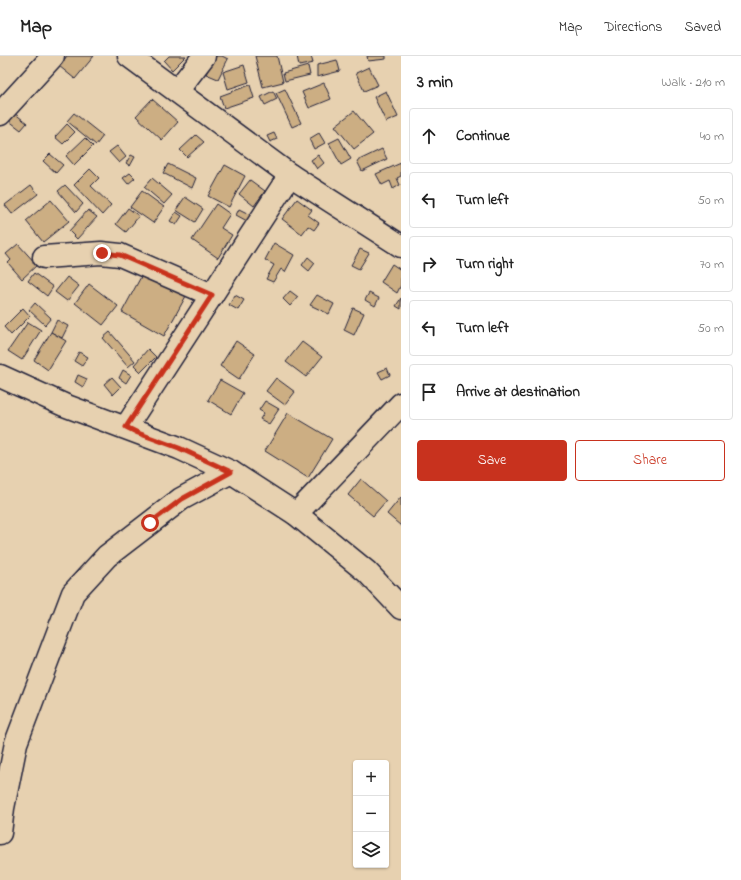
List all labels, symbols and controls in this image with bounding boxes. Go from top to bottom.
text: Map [20,14,52,41]
text: Map [559,17,582,38]
text: Directions [604,17,662,38]
text: Saved [684,17,721,38]
text: 3 min [417,70,453,95]
text: Walk · 210 m [661,73,725,92]
icon: ahead [418,125,440,147]
text: Continue [456,125,510,147]
text: 40 m [700,127,724,146]
icon: left [418,189,440,211]
text: Turn left [456,189,509,211]
text: 50 m [698,191,724,210]
route end [93,244,111,262]
icon: right [418,253,440,275]
text: Turn right [456,253,514,275]
text: 70 m [700,255,724,274]
icon: left [418,317,440,339]
text: Turn left [456,317,509,339]
text: 50 m [698,319,724,338]
icon: arrive [418,381,440,403]
text: Arrive at destination [456,381,580,403]
button: Save [417,440,567,481]
button: Share [575,440,725,481]
route start [141,514,159,532]
map controls [353,760,389,868]
button: + [353,760,389,796]
button: − [353,796,389,832]
button: layers [353,832,389,868]

